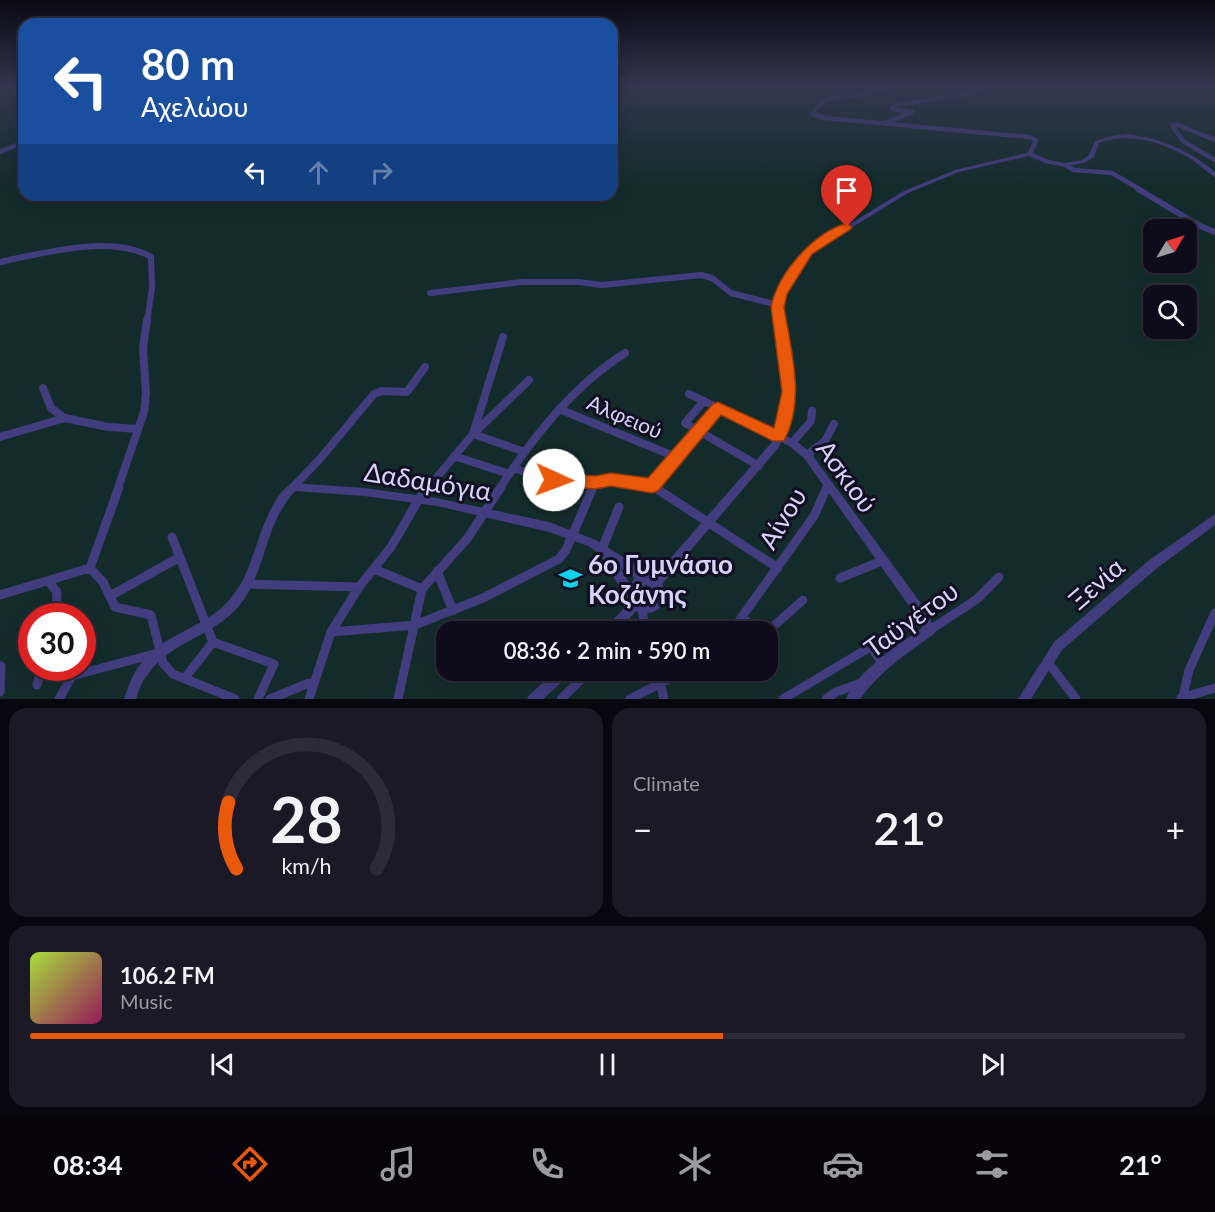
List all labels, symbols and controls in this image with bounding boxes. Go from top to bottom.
text: 80 m [141,39,235,89]
icon: left [42,42,120,120]
text: Αχελώου [141,90,248,123]
icon: left [239,156,272,189]
icon: ahead [302,156,335,189]
icon: right [365,156,398,189]
pin [821,165,872,227]
icon: arrive [830,174,863,207]
north arrow [1143,219,1197,273]
map controls [1143,219,1197,339]
button: search [1143,285,1197,339]
street label: Αλφειού [584,389,666,443]
street label: Ασκιού [810,433,884,519]
position arrow [522,448,586,512]
street label: Δαδαμόγια [362,455,494,507]
street label: Αίνου [751,481,813,555]
place label: 6ο Γυμνάσιο Κοζάνης [588,548,733,610]
street label: Ξενία [1062,550,1131,616]
school or university icon: 6ο Γυμνάσιο Κοζάνης [557,566,583,592]
street label: Ταϋγέτου [858,574,964,664]
speed limit sign: 30 [18,603,96,681]
text: 08:36 · 2 min · 590 m [504,637,710,664]
text: Climate [633,771,700,795]
text: 28 [270,781,342,856]
text: 21° [874,801,944,855]
text: − [633,809,652,849]
text: + [1166,809,1185,849]
text: km/h [281,854,331,880]
text: 106.2 FM [120,962,215,989]
text: Music [120,989,173,1013]
icon: previous [206,1048,239,1081]
icon: pause [591,1048,624,1081]
icon: next [976,1048,1009,1081]
icon: directions [229,1143,271,1185]
icon: music [377,1143,419,1185]
icon: phone [526,1143,568,1185]
icon: climate [674,1143,716,1185]
icon: car [822,1143,864,1185]
icon: filters [971,1143,1013,1185]
text: 08:34 [53,1148,123,1181]
text: 21° [1119,1148,1162,1181]

